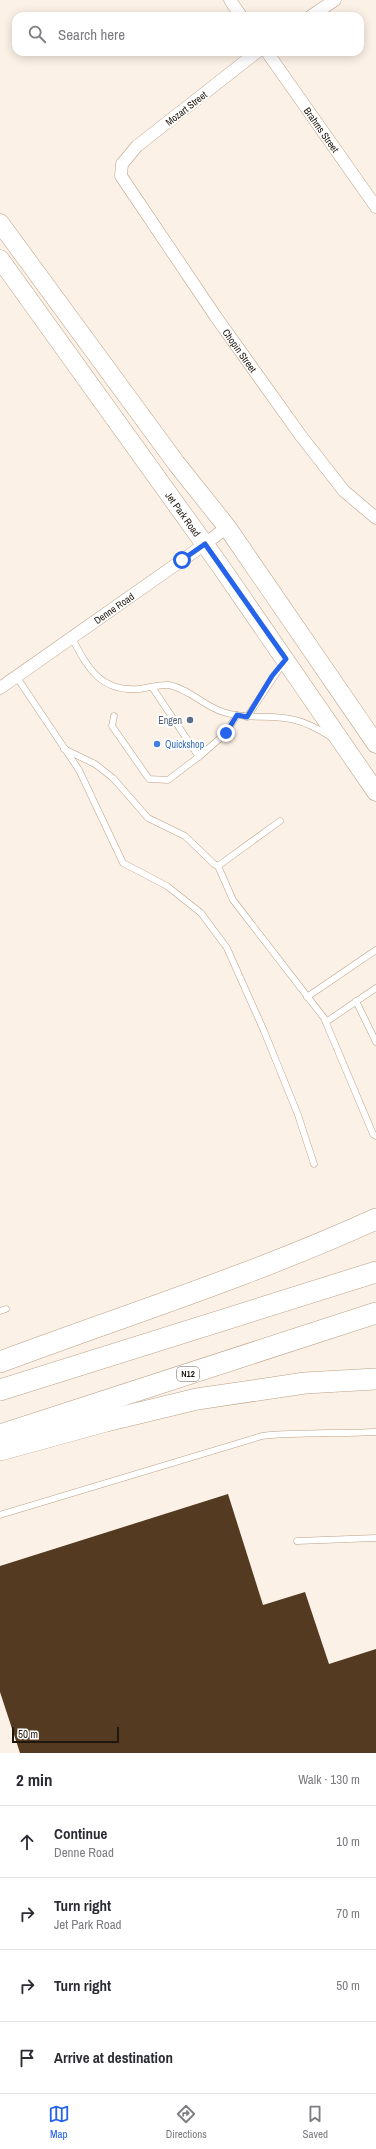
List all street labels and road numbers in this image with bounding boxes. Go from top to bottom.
street label: Mozart Street [163,88,210,129]
street label: Brahms Street [301,105,342,156]
street label: Chopin Street [219,326,260,376]
street label: Jet Park Road [162,489,203,539]
street label: Denne Road [91,590,137,627]
road number: N12 [177,1367,199,1381]

